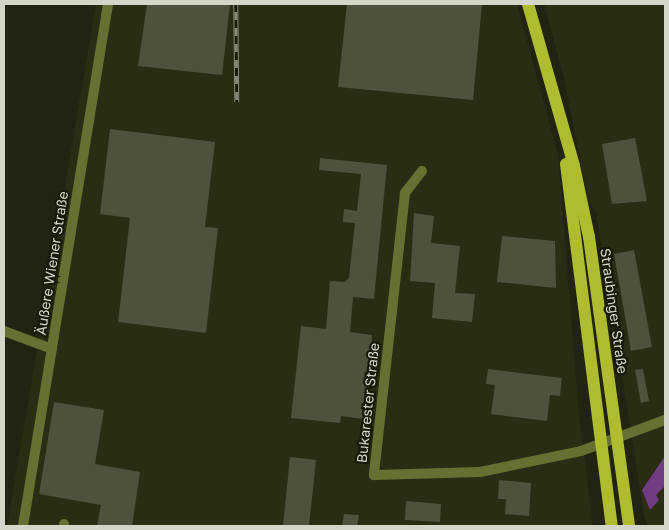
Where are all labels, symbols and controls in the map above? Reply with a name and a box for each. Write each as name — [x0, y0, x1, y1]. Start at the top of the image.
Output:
street label: Äußere Wiener Straße — [32, 190, 72, 336]
street label: Straubinger Straße — [597, 247, 631, 375]
street label: Bukarester Straße — [353, 342, 383, 464]

